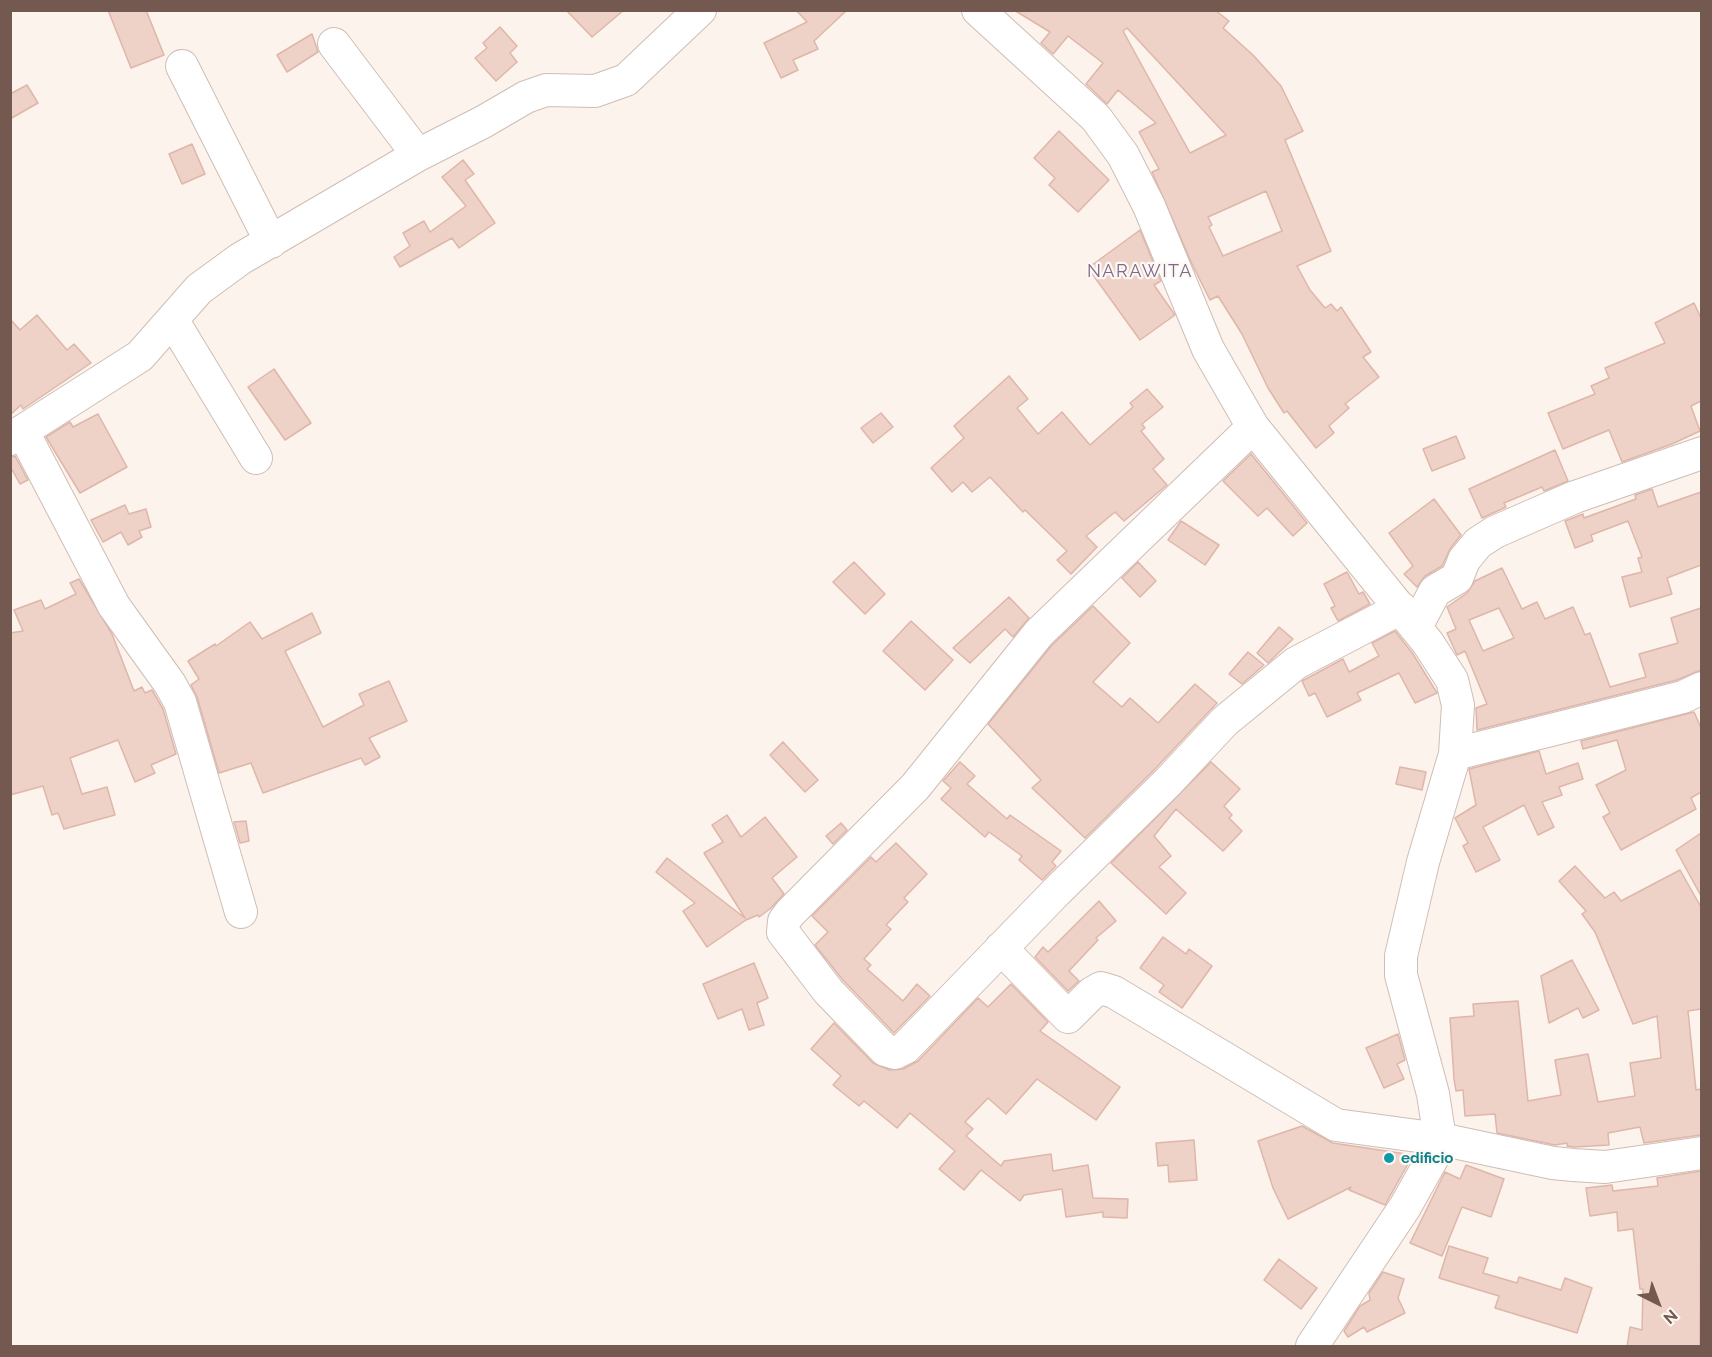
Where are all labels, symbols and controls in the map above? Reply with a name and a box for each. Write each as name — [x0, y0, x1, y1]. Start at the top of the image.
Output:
district label: NARAWITA — [1087, 261, 1193, 283]
place label: edificio — [1401, 1149, 1453, 1167]
marker: edificio — [1382, 1151, 1396, 1165]
north arrow — [1628, 1273, 1688, 1333]
text: N — [1659, 1306, 1681, 1328]

